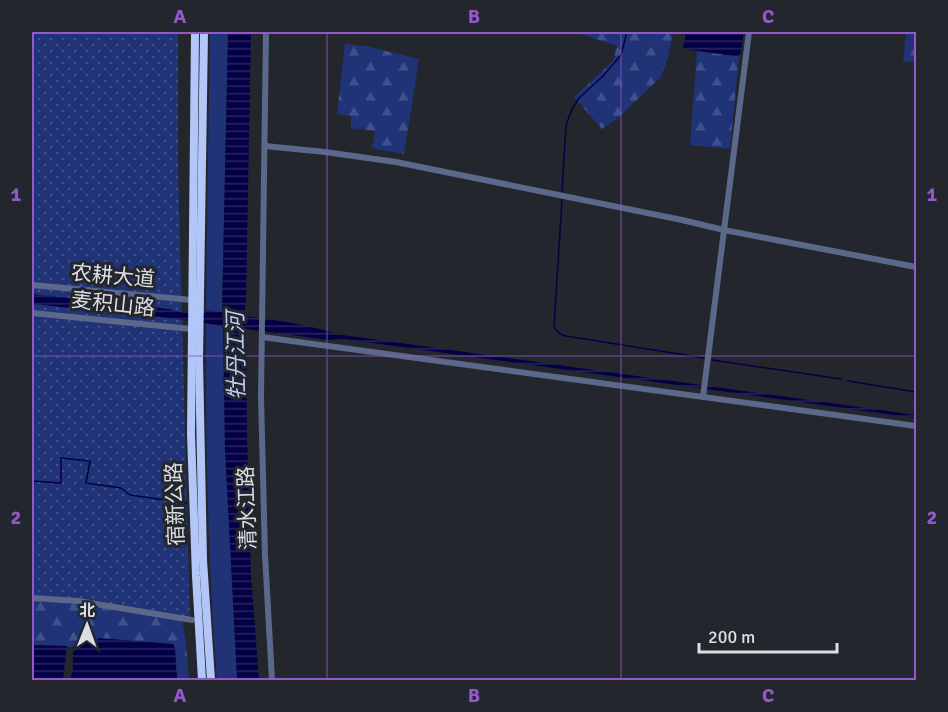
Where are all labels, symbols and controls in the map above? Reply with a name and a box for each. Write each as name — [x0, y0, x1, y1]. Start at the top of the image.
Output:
text: A — [174, 4, 187, 29]
text: B — [468, 4, 480, 29]
text: C — [762, 4, 774, 29]
text: 1 — [11, 182, 22, 207]
text: 1 — [927, 182, 938, 207]
street label: 农耕大道 — [70, 259, 156, 293]
street label: 麦积山路 — [70, 287, 156, 321]
water label: 牡丹江河 — [222, 308, 250, 400]
street label: 宿新公路 — [161, 462, 189, 546]
street label: 清水江路 — [233, 466, 261, 550]
text: 2 — [11, 505, 21, 530]
text: 2 — [927, 505, 937, 530]
north arrow — [57, 595, 117, 655]
text: 北 — [79, 601, 95, 621]
scale bar — [699, 616, 837, 654]
text: 200 m — [708, 626, 755, 648]
text: A — [174, 683, 187, 708]
text: B — [468, 683, 480, 708]
text: C — [762, 683, 774, 708]

